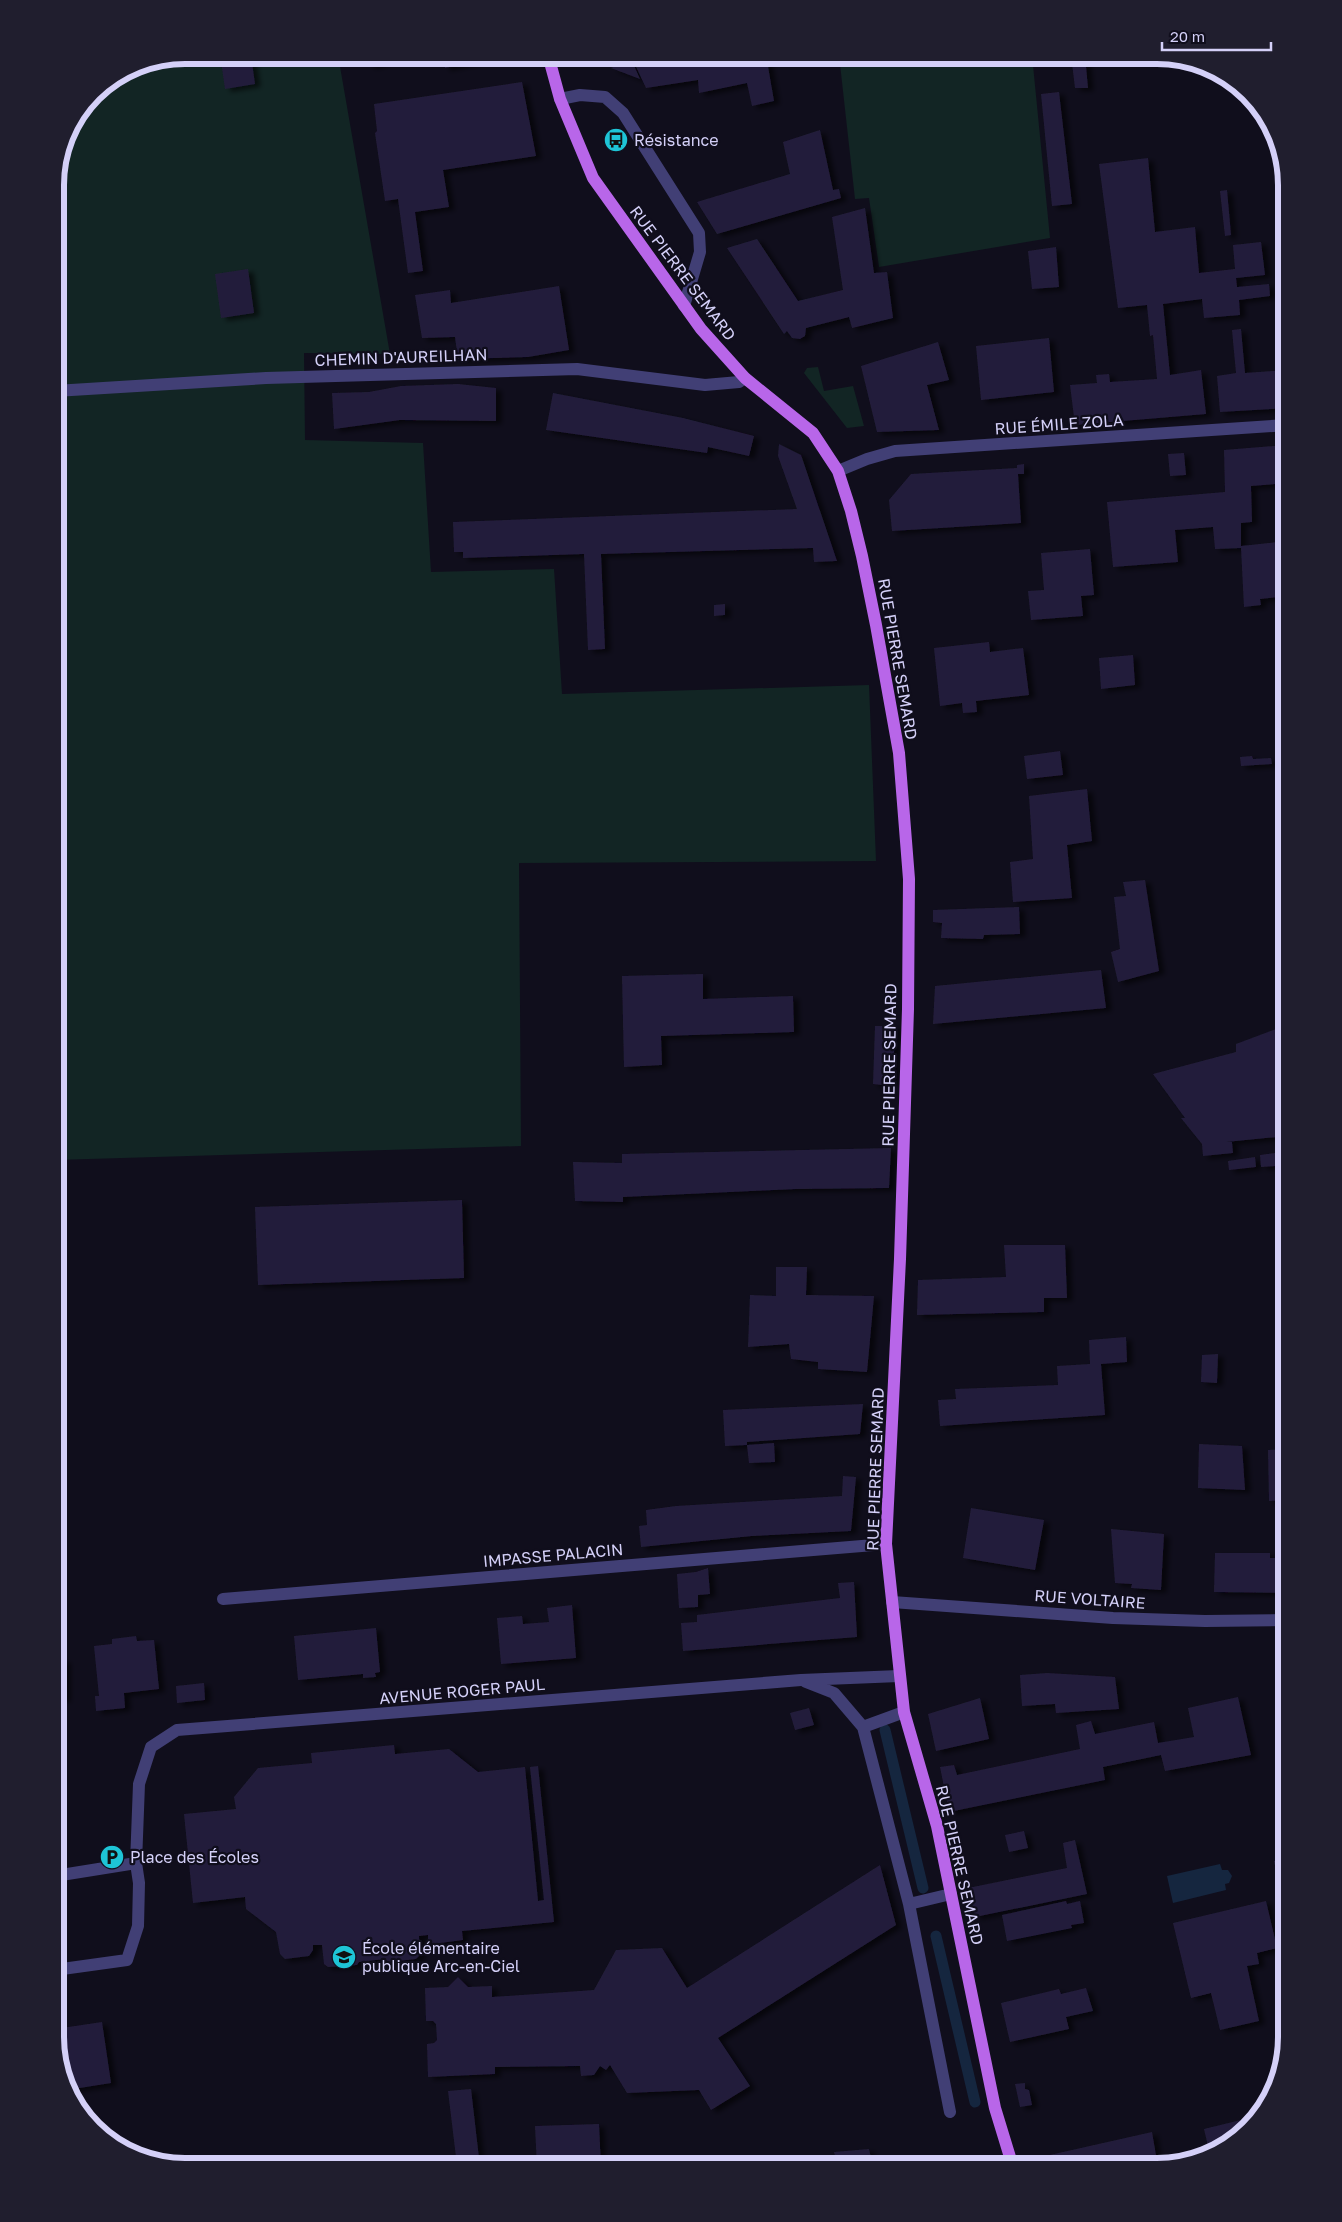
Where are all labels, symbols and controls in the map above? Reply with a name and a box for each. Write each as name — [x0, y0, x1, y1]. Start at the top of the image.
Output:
scale bar — [1162, 20, 1271, 52]
text: 20 m — [1170, 27, 1205, 45]
bus stop icon: Résistance — [603, 127, 629, 153]
place label: Résistance — [634, 130, 719, 150]
street label: RUE PIERRE SEMARD — [626, 202, 740, 344]
street label: CHEMIN D'AUREILHAN — [314, 344, 488, 370]
street label: RUE ÉMILE ZOLA — [994, 409, 1124, 438]
street label: RUE PIERRE SEMARD — [874, 577, 922, 741]
street label: RUE PIERRE SEMARD — [878, 983, 900, 1147]
street label: RUE PIERRE SEMARD — [862, 1387, 888, 1551]
street label: IMPASSE PALACIN — [482, 1539, 624, 1571]
street label: RUE VOLTAIRE — [1034, 1585, 1146, 1613]
street label: AVENUE ROGER PAUL — [378, 1674, 546, 1708]
street label: RUE PIERRE SEMARD — [932, 1783, 988, 1947]
parking icon: Place des Écoles — [99, 1844, 125, 1870]
place label: Place des Écoles — [130, 1847, 259, 1867]
place label: École élémentaire publique Arc-en-Ciel — [362, 1938, 520, 1976]
school or university icon: École élémentaire publique Arc-en-Ciel — [331, 1944, 357, 1970]

